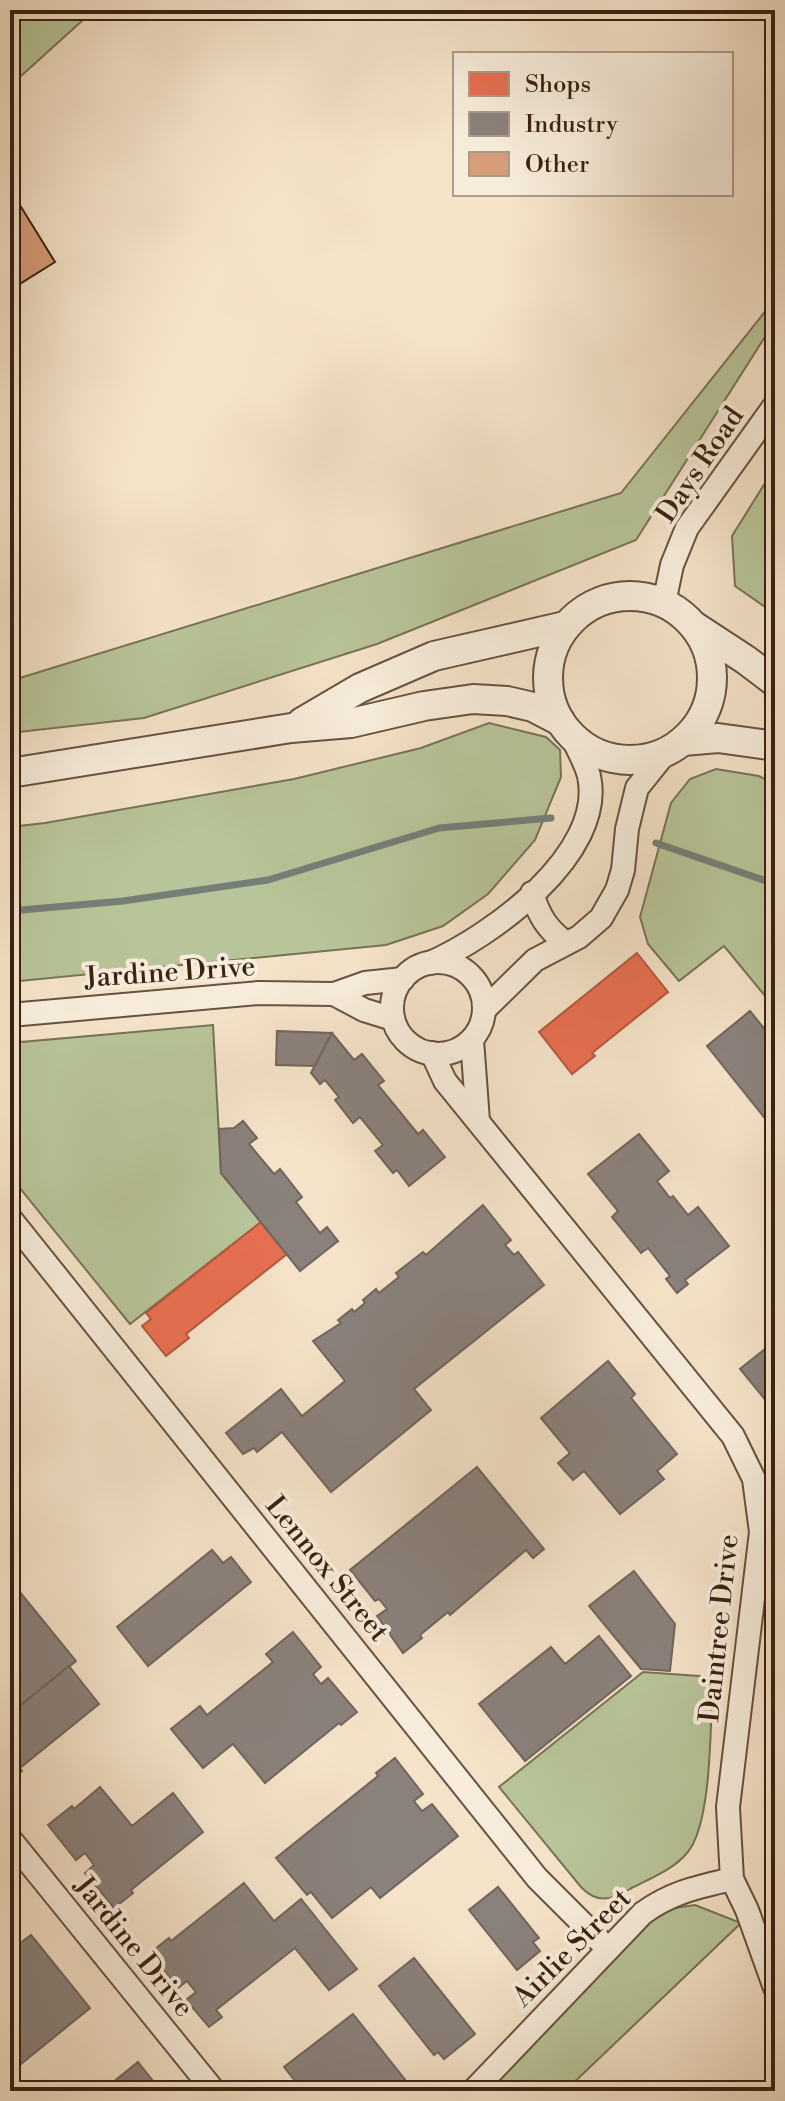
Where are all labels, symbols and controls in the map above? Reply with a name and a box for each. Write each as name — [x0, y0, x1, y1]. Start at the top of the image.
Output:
legend — [453, 52, 733, 196]
text: Shops — [525, 70, 591, 100]
text: Industry — [525, 110, 618, 140]
text: Other — [525, 150, 589, 180]
street label: Days Road — [649, 400, 752, 529]
street label: Jardine Drive — [83, 949, 257, 996]
street label: Lennox Street — [257, 1489, 396, 1649]
street label: Daintree Drive — [692, 1532, 747, 1724]
street label: Jardine Drive — [66, 1869, 201, 2024]
street label: Airlie Street — [505, 1881, 639, 2015]

